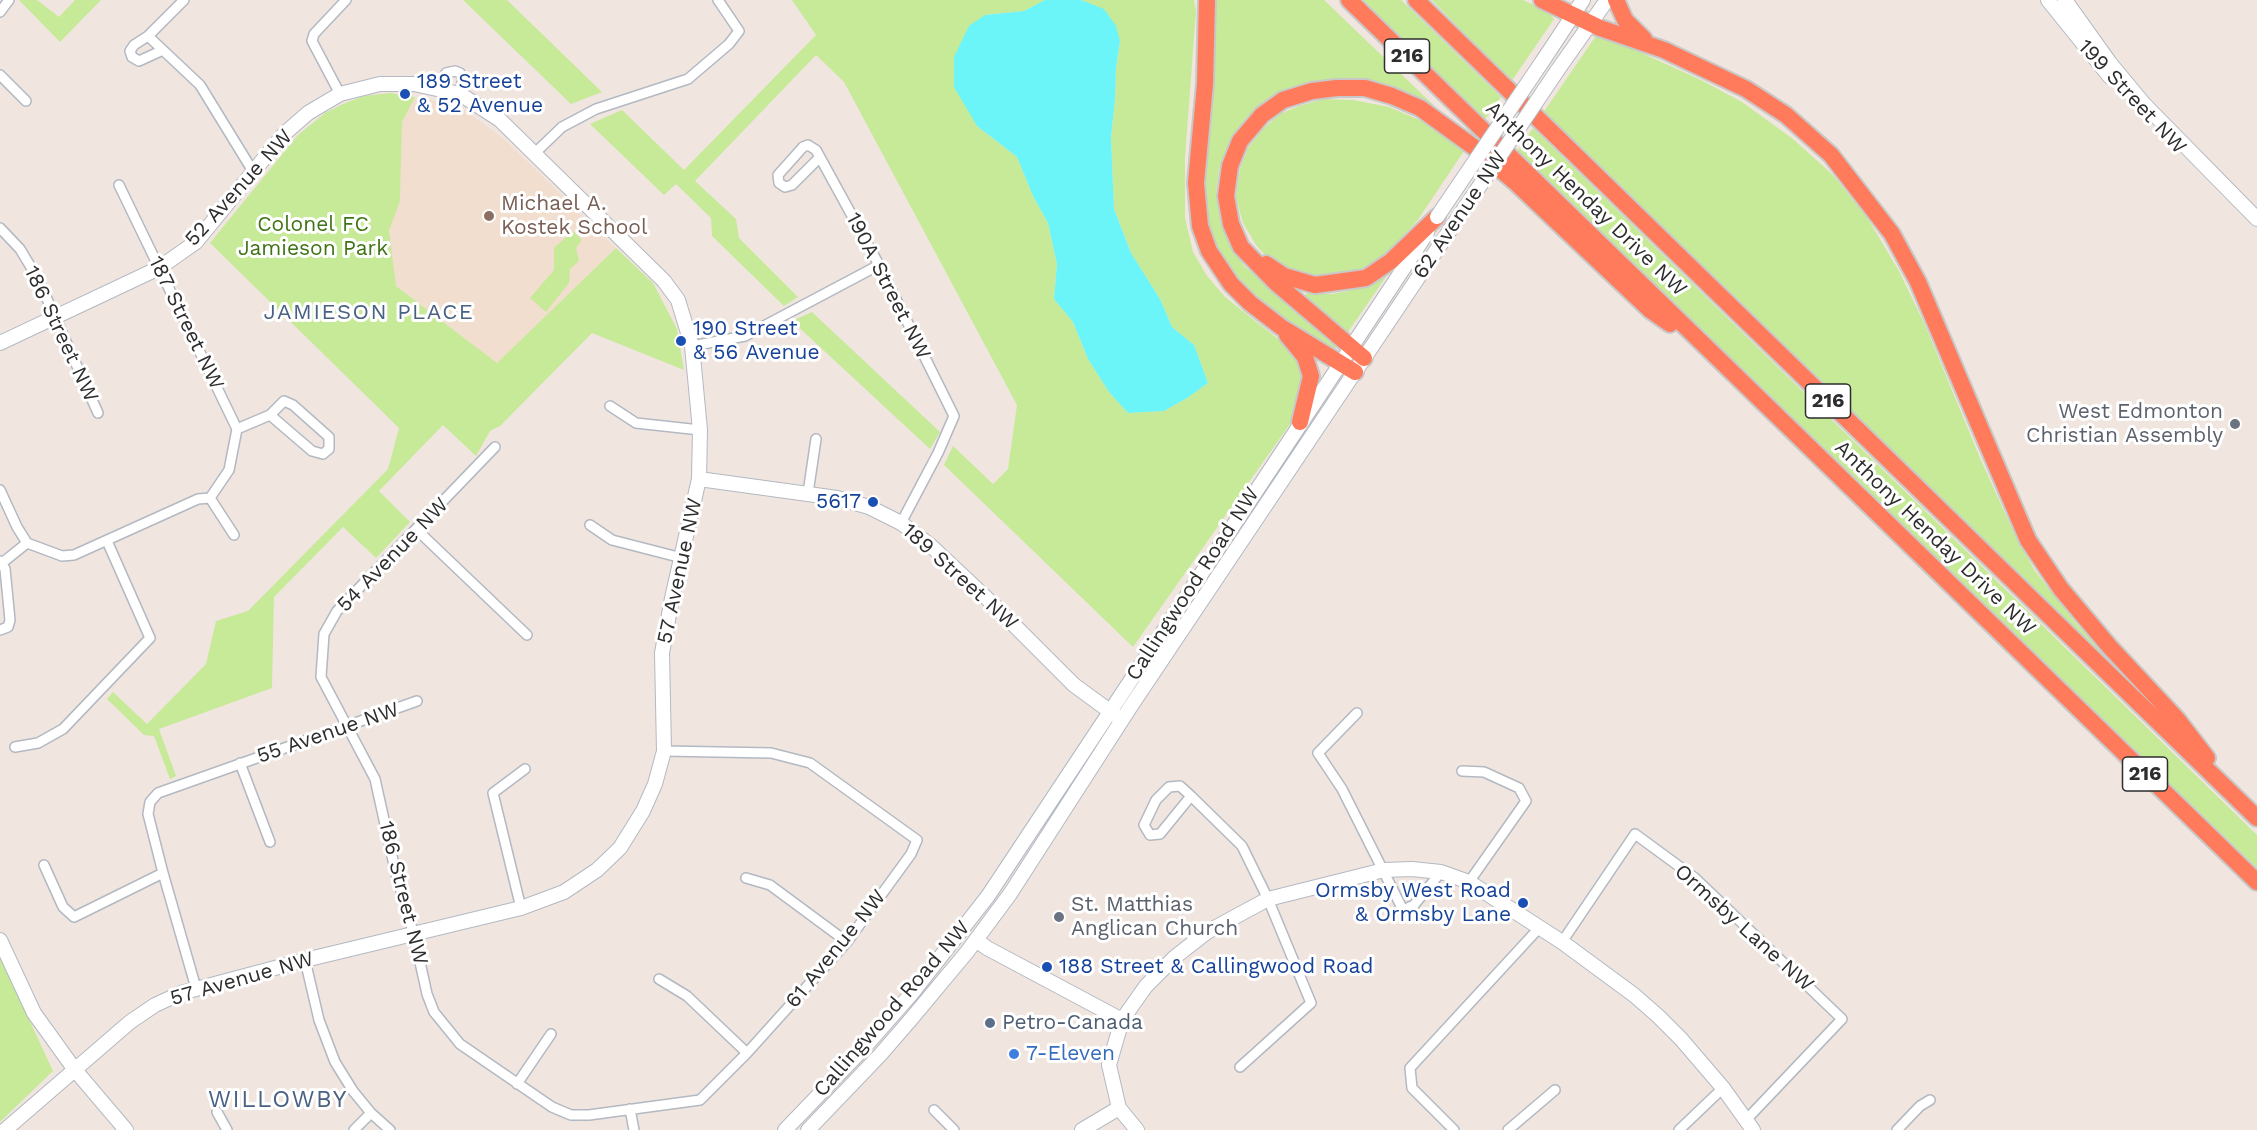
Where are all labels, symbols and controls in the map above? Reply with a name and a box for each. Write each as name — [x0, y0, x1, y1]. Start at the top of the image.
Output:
street label: 199 Street NW — [2073, 35, 2191, 159]
road number: 216 — [1384, 39, 1430, 73]
place label: 189 Street & 52 Avenue — [417, 69, 543, 119]
marker: 189 Street & 52 Avenue — [398, 87, 412, 101]
street label: Anthony Henday Drive NW — [1480, 96, 1692, 302]
street label: 52 Avenue NW — [180, 124, 298, 252]
street label: 62 Avenue NW — [1408, 146, 1512, 284]
place label: Michael A. Kostek School — [501, 191, 647, 241]
street label: 190A Street NW — [840, 208, 936, 364]
marker: Michael A. Kostek School — [482, 209, 496, 223]
park label: Colonel FC Jamieson Park — [238, 212, 388, 262]
street label: 187 Street NW — [143, 252, 229, 394]
street label: 186 Street NW — [19, 262, 103, 406]
district label: JAMIESON PLACE — [264, 300, 474, 326]
place label: 190 Street & 56 Avenue — [693, 316, 820, 366]
marker: 190 Street & 56 Avenue — [674, 334, 688, 348]
road number: 216 — [1806, 384, 1850, 418]
place label: West Edmonton Christian Assembly — [2026, 399, 2223, 449]
marker: West Edmonton Christian Assembly — [2228, 417, 2242, 431]
street label: Anthony Henday Drive NW — [1829, 435, 2041, 641]
street label: Callingwood Road NW — [1121, 483, 1265, 685]
place label: 5617 — [816, 489, 861, 515]
street label: 54 Avenue NW — [332, 493, 454, 617]
marker: 5617 — [866, 495, 880, 509]
street label: 57 Avenue NW — [652, 496, 708, 646]
street label: 189 Street NW — [897, 518, 1023, 636]
street label: 55 Avenue NW — [254, 697, 402, 769]
road number: 216 — [2122, 757, 2168, 791]
street label: 186 Street NW — [373, 819, 433, 967]
street label: Ormsby Lane NW — [1669, 859, 1819, 997]
place label: Ormsby West Road & Ormsby Lane — [1315, 878, 1511, 928]
street label: 61 Avenue NW — [781, 885, 891, 1013]
place label: St. Matthias Anglican Church — [1071, 892, 1238, 942]
marker: Ormsby West Road & Ormsby Lane — [1516, 896, 1530, 910]
marker: St. Matthias Anglican Church — [1052, 910, 1066, 924]
street label: Callingwood Road NW — [809, 916, 975, 1102]
street label: 57 Avenue NW — [167, 946, 317, 1012]
place label: 188 Street & Callingwood Road — [1059, 954, 1374, 980]
marker: 188 Street & Callingwood Road — [1040, 960, 1054, 974]
place label: Petro-Canada — [1002, 1010, 1143, 1036]
marker: Petro-Canada — [983, 1016, 997, 1030]
place label: 7-Eleven — [1026, 1041, 1115, 1067]
marker: 7-Eleven — [1007, 1047, 1021, 1061]
district label: WILLOWBY — [208, 1086, 348, 1114]

